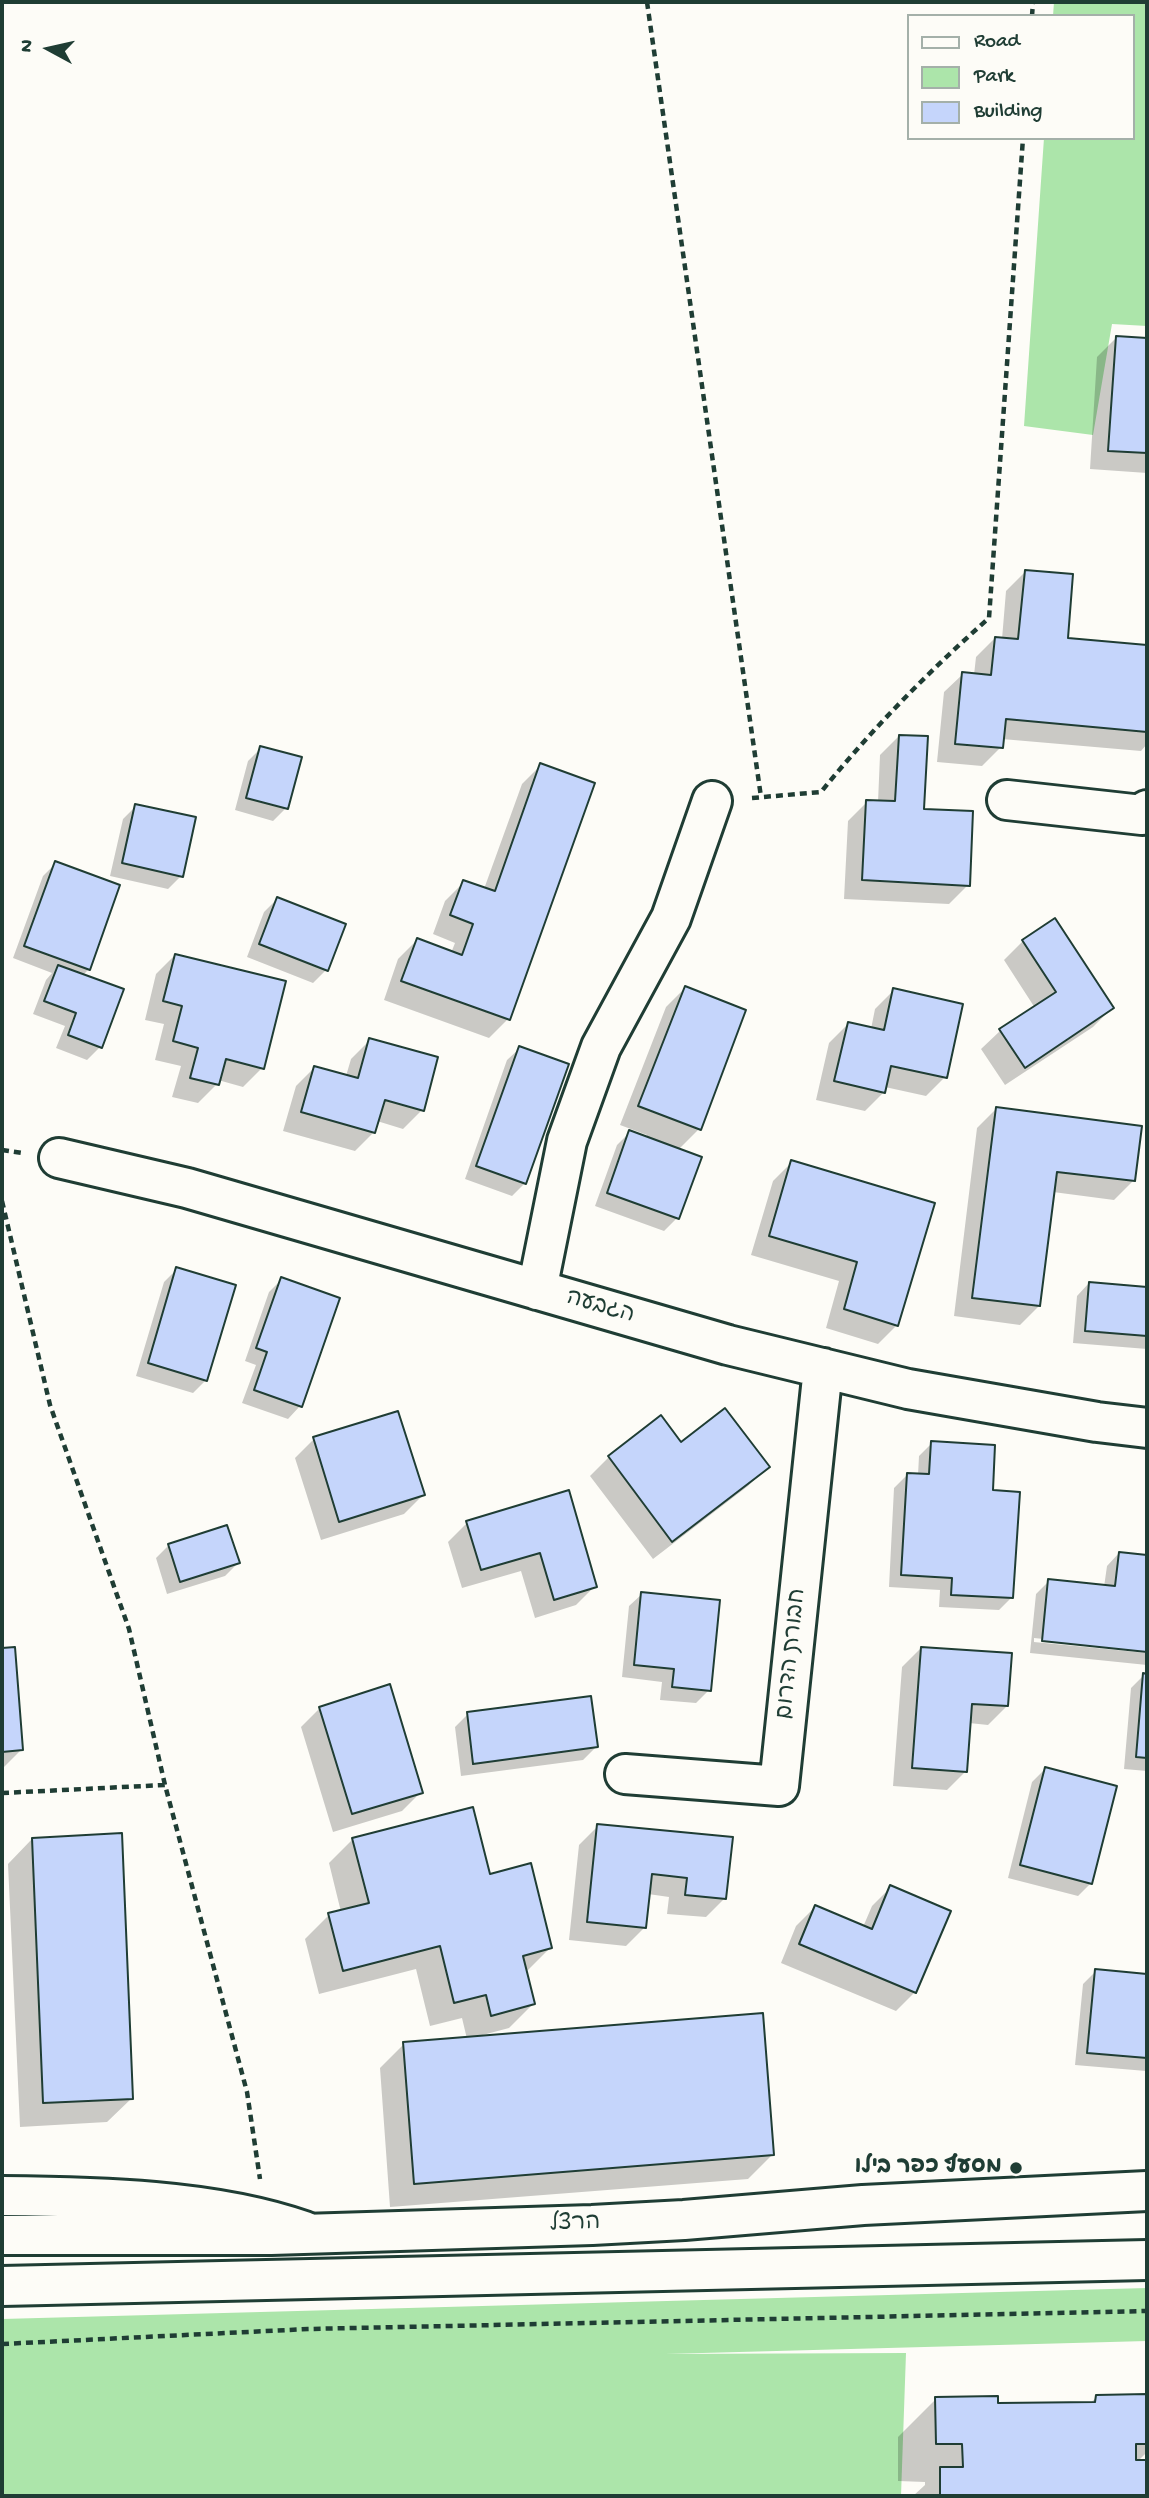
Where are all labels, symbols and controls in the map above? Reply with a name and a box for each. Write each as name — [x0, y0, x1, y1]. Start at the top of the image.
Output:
north arrow — [14, 14, 84, 84]
legend — [908, 14, 1135, 140]
text: Road — [974, 30, 1020, 55]
text: N — [15, 38, 40, 54]
text: Park — [974, 65, 1014, 90]
text: Building — [974, 100, 1043, 125]
street label: הגבעה — [563, 1285, 637, 1331]
street label: חבורת הדרום — [772, 1587, 814, 1721]
place label: מסעף כפר בילו — [855, 2154, 1002, 2182]
marker: מסעף כפר בילו — [1008, 2160, 1024, 2176]
street label: הרצל — [549, 2210, 601, 2240]

